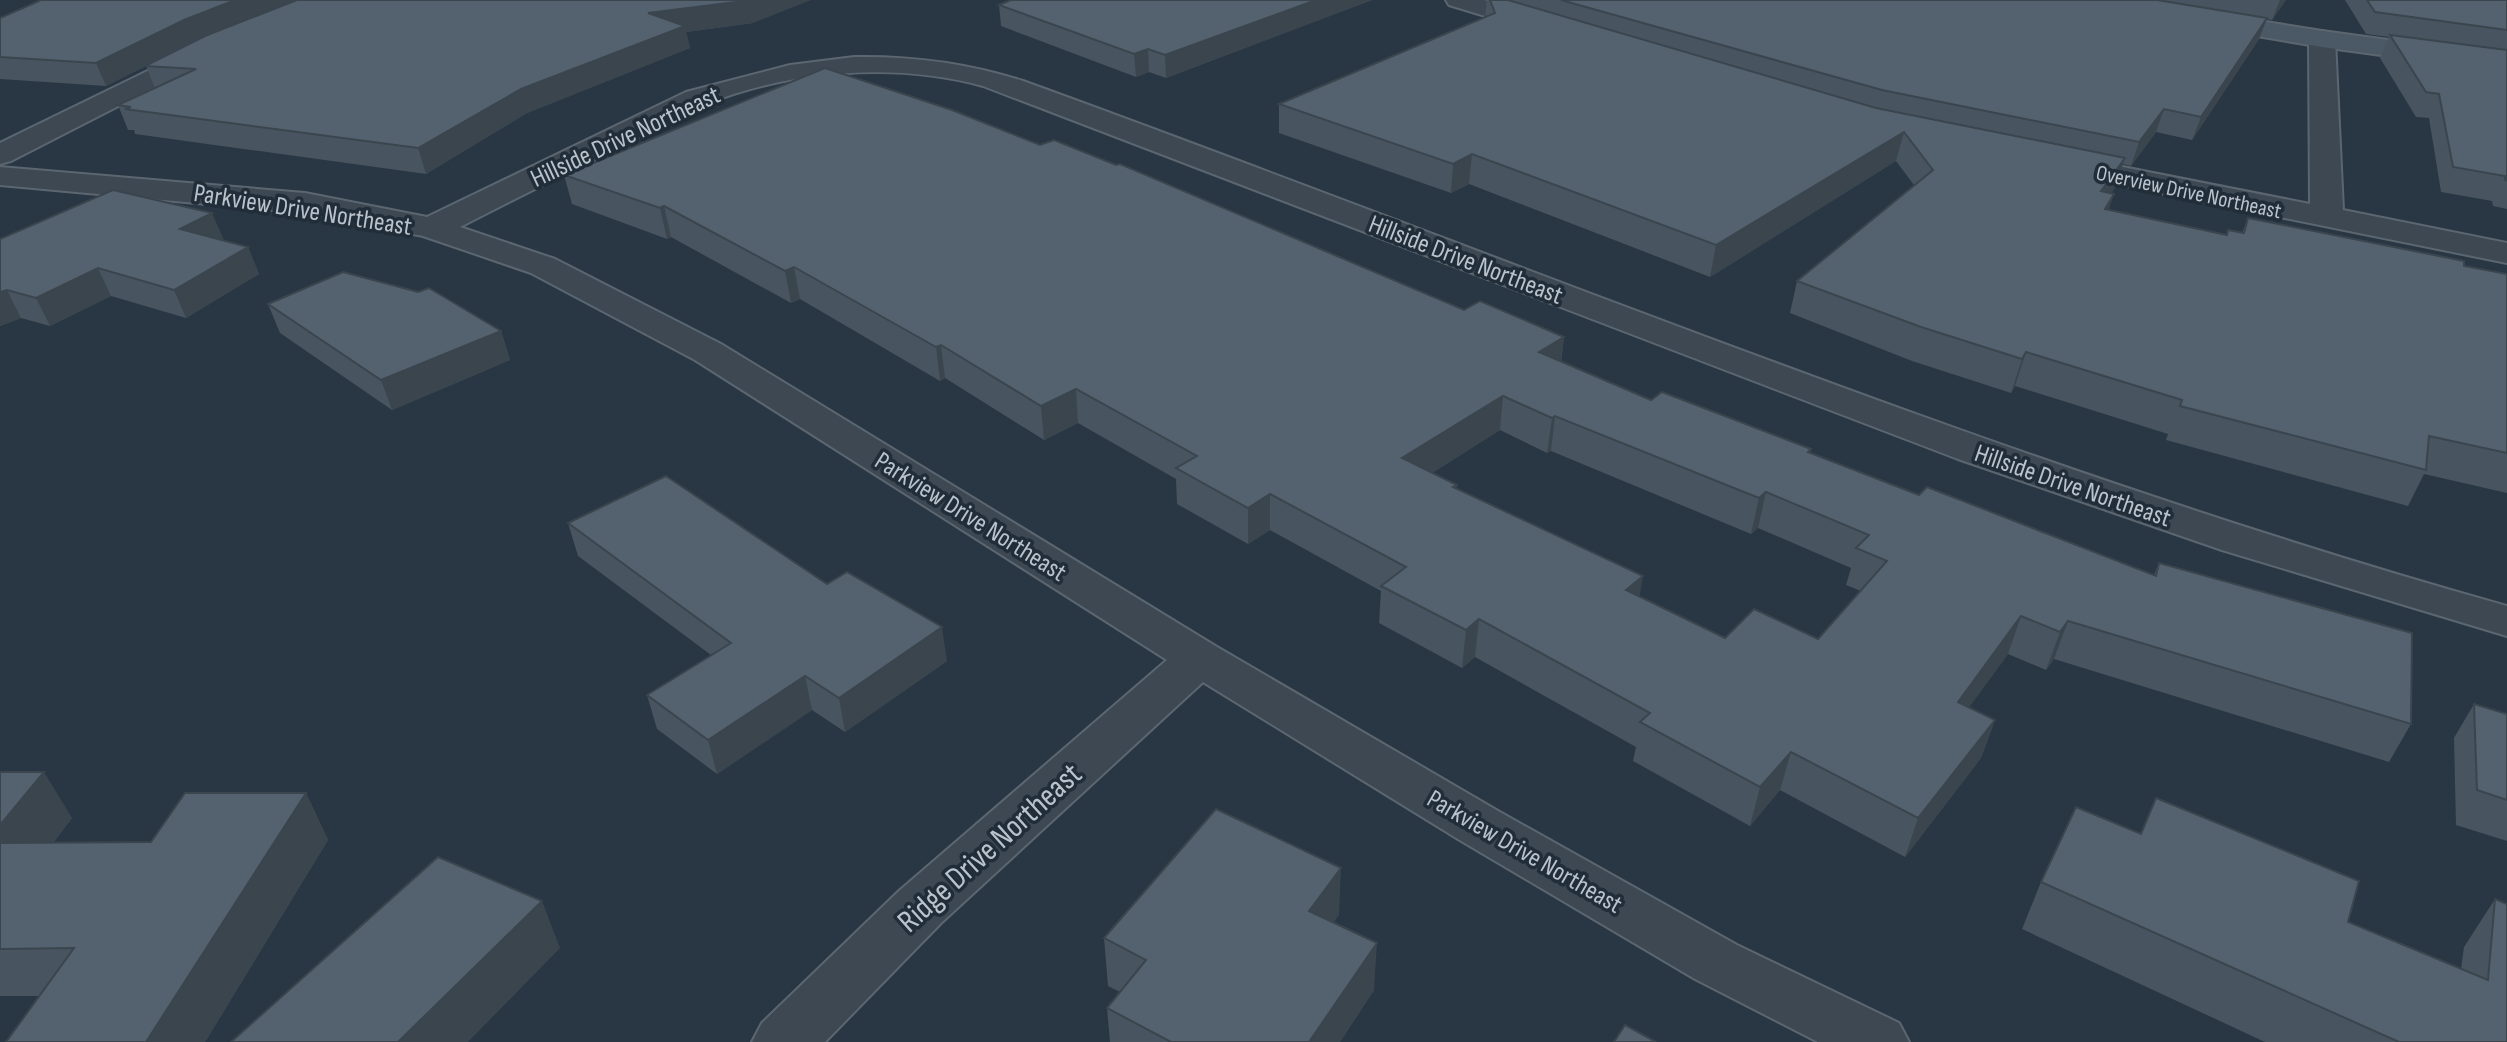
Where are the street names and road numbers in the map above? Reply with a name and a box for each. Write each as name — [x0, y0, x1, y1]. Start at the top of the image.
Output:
street label: Hillside Drive Northeast — [526, 80, 725, 195]
street label: Overview Drive Northeast — [2094, 160, 2284, 225]
street label: Parkview Drive Northeast — [192, 178, 414, 243]
street label: Hillside Drive Northeast — [1364, 209, 1567, 312]
street label: Hillside Drive Northeast — [1970, 438, 2175, 535]
street label: Parkview Drive Northeast — [869, 446, 1072, 589]
street label: Ridge Drive Northeast — [890, 755, 1090, 941]
street label: Parkview Drive Northeast — [1421, 784, 1627, 921]

